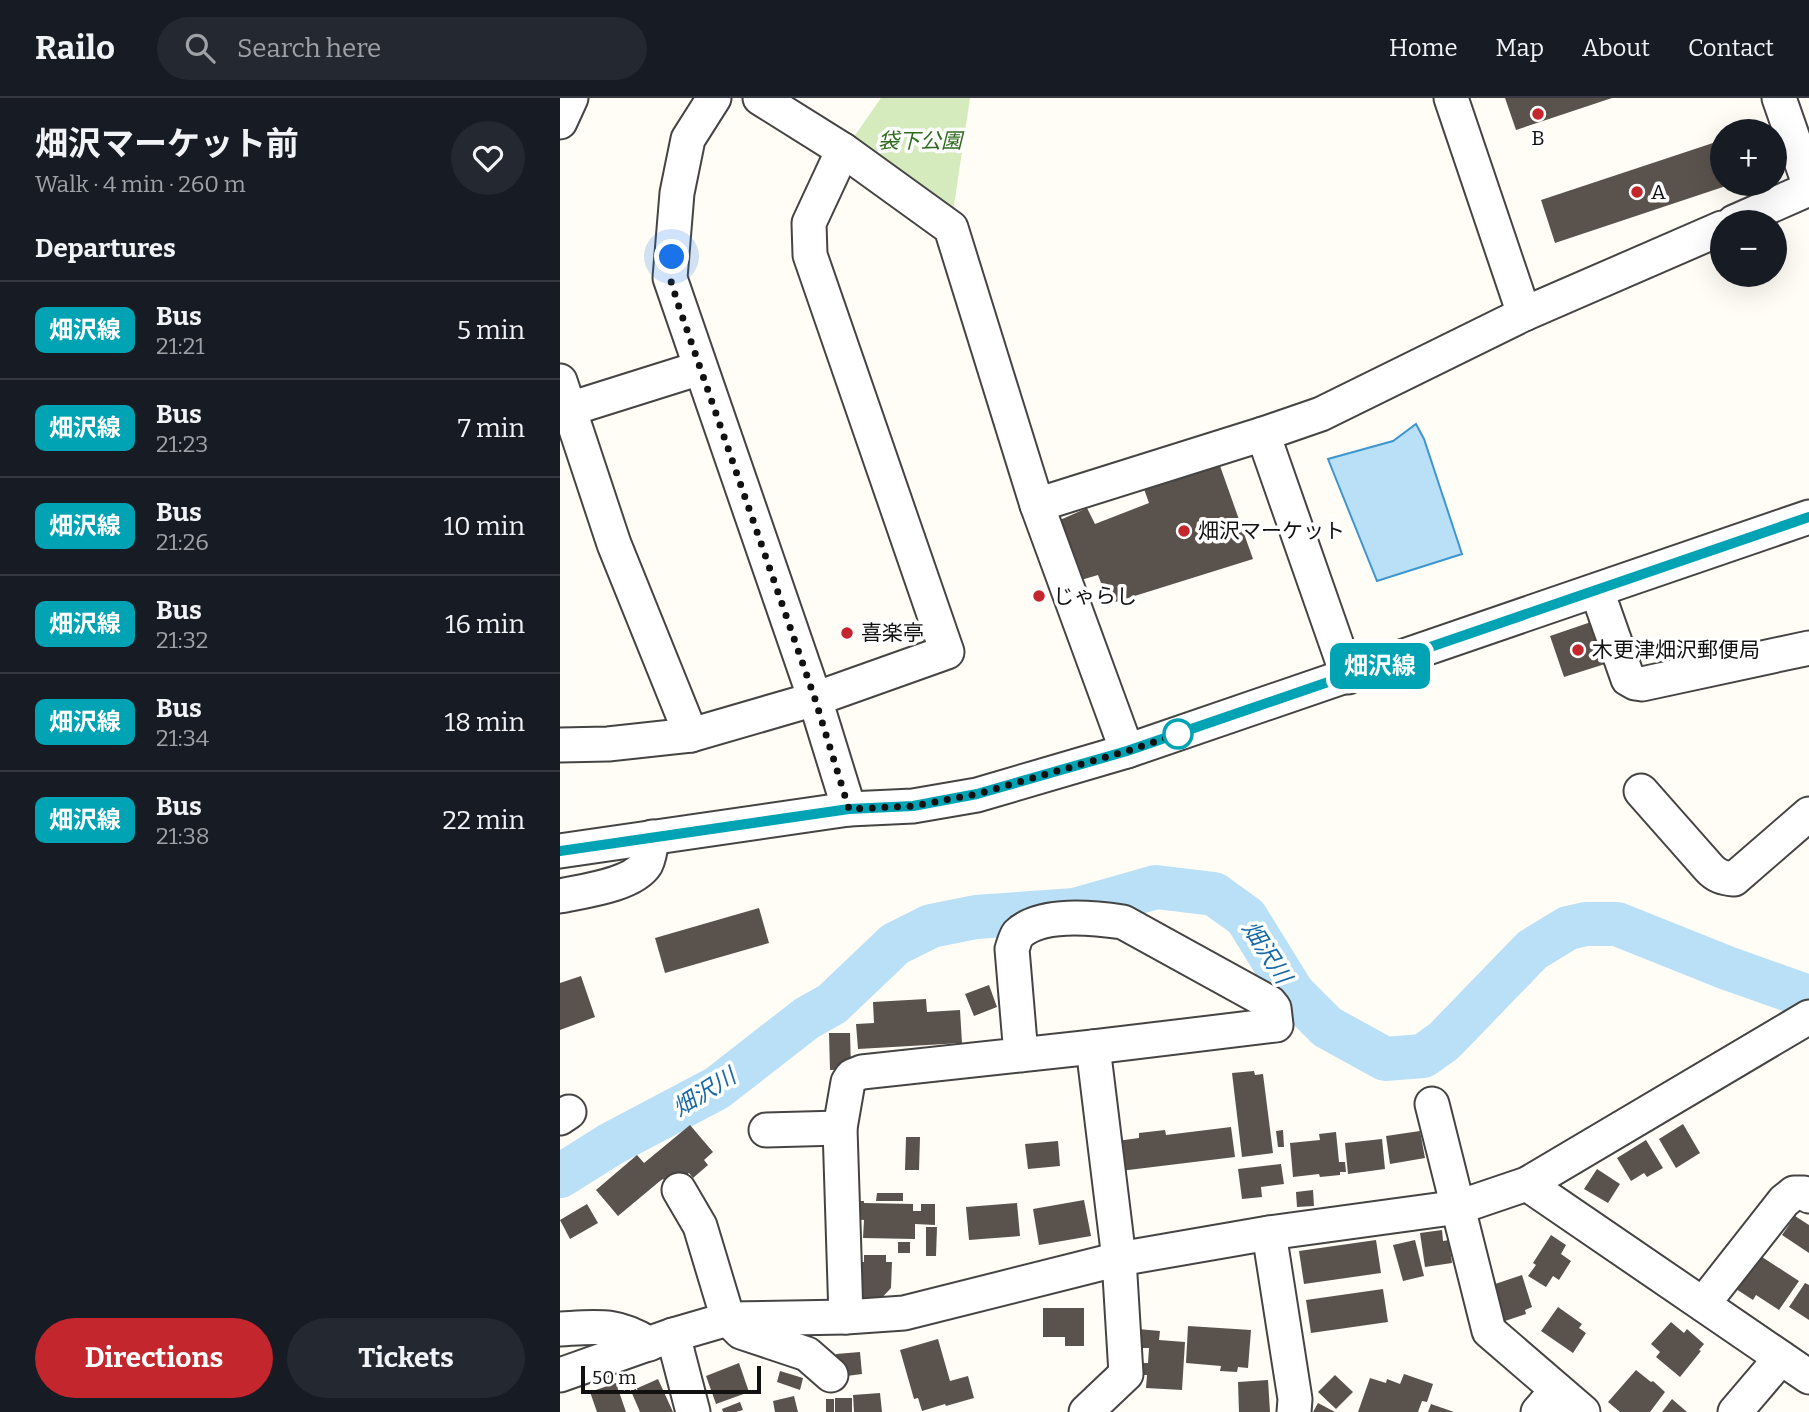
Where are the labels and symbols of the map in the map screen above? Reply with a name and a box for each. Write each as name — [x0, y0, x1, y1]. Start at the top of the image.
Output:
marker: B — [1530, 106, 1546, 122]
place label: B — [1531, 125, 1545, 151]
park label: 袋下公園 — [878, 128, 965, 154]
place label: A — [1651, 179, 1666, 205]
marker: A — [1629, 184, 1645, 200]
your location — [654, 239, 689, 274]
place label: 畑沢マーケット — [1198, 518, 1345, 544]
marker: 畑沢マーケット — [1176, 523, 1192, 539]
place label: じゃらし — [1053, 583, 1137, 609]
marker: じゃらし — [1031, 588, 1047, 604]
place label: 喜楽亭 — [861, 620, 924, 646]
marker: 喜楽亭 — [839, 625, 855, 641]
place label: 木更津畑沢郵便局 — [1592, 637, 1760, 663]
marker: 木更津畑沢郵便局 — [1570, 642, 1586, 658]
line badge: 畑沢線 — [1340, 643, 1420, 689]
unlabelled marker — [1163, 719, 1193, 749]
water label: 畑沢川 — [1236, 915, 1299, 991]
water label: 畑沢川 — [667, 1060, 743, 1122]
scale bar — [581, 1363, 761, 1395]

